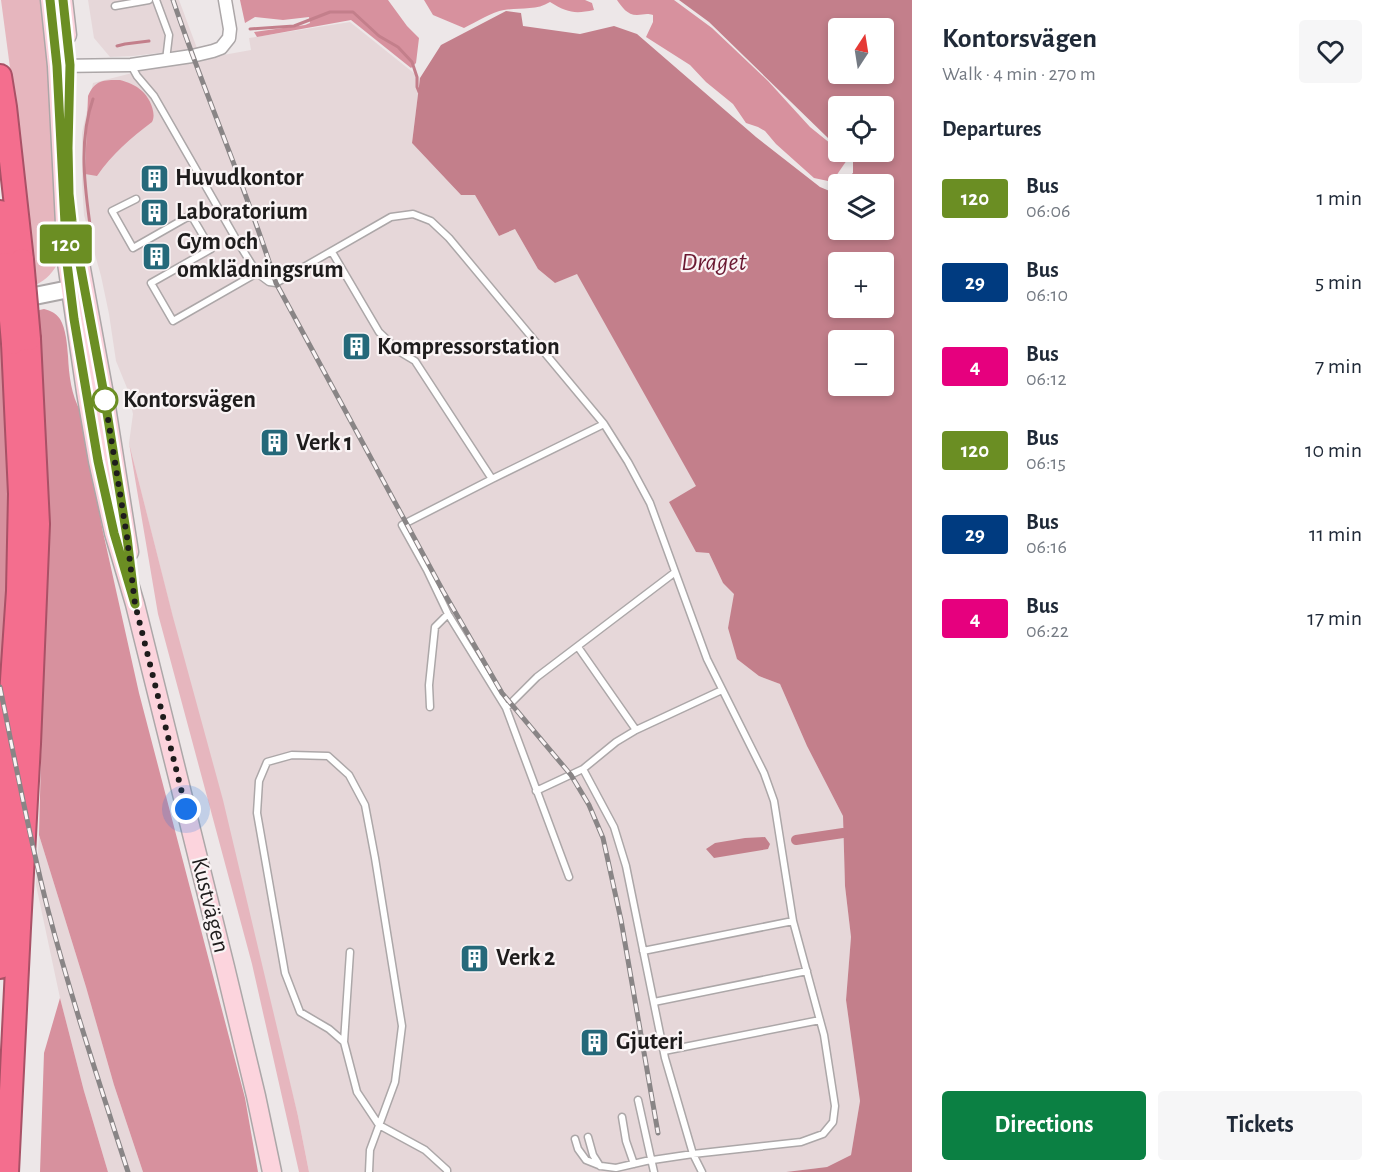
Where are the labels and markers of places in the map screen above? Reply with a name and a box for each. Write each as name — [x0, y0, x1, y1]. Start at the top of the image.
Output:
building icon: Huvudkontor — [138, 162, 170, 194]
place label: Huvudkontor — [175, 166, 304, 190]
building icon: Laboratorium — [139, 196, 171, 228]
place label: Laboratorium — [176, 200, 308, 224]
place label: Gym och omklädningsrum — [177, 230, 344, 282]
building icon: Gym och omklädningsrum — [140, 240, 172, 272]
building icon: Kompressorstation — [340, 331, 372, 363]
place label: Kompressorstation — [377, 335, 560, 359]
marker: Kontorsvägen — [92, 387, 118, 413]
place label: Kontorsvägen — [123, 388, 256, 412]
building icon: Verk 1 — [259, 427, 291, 459]
place label: Verk 1 — [296, 431, 353, 455]
building icon: Verk 2 — [459, 942, 491, 974]
place label: Verk 2 — [496, 946, 555, 970]
building icon: Gjuteri — [579, 1026, 611, 1058]
place label: Gjuteri — [616, 1030, 684, 1054]

